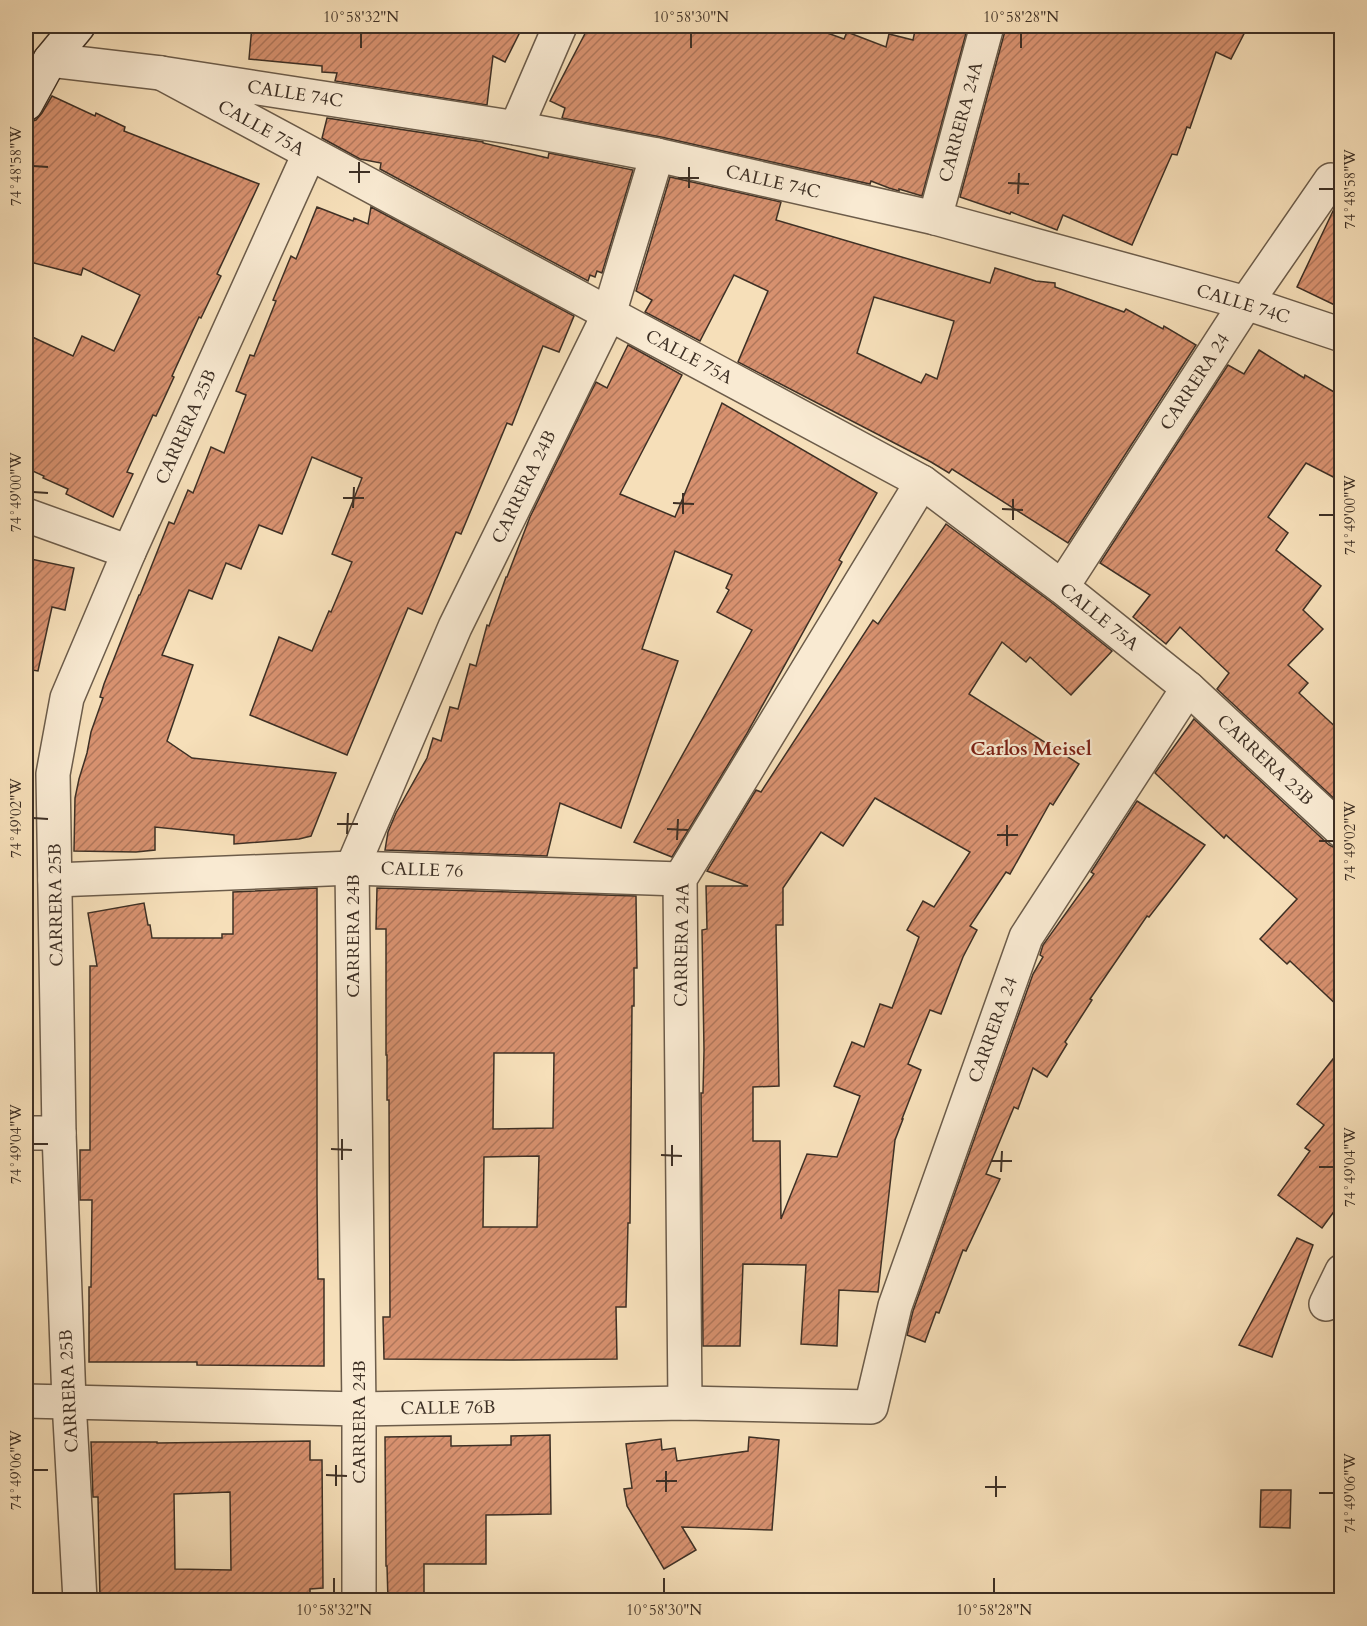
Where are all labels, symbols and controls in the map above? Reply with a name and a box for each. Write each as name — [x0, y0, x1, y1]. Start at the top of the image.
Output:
text: 10°58'32"N — [323, 7, 399, 27]
text: 10°58'30"N — [653, 7, 729, 27]
text: 10°58'28"N — [983, 7, 1059, 27]
street label: CARRERA 24A — [933, 59, 989, 185]
street label: CALLE 74C — [245, 74, 345, 114]
street label: CALLE 75A — [213, 94, 309, 162]
text: 74°48'58"W — [6, 126, 26, 206]
text: 74°48'58"W — [1340, 149, 1360, 229]
street label: CALLE 74C — [723, 159, 823, 205]
street label: CALLE 74C — [1193, 278, 1293, 330]
street label: CALLE 75A — [641, 324, 737, 391]
street label: CARRERA 24 — [1154, 329, 1236, 435]
street label: CARRERA 25B — [149, 366, 223, 488]
street label: CARRERA 24B — [486, 426, 562, 548]
text: 74°49'00"W — [6, 452, 26, 532]
text: 74°49'00"W — [1340, 475, 1360, 555]
street label: CALLE 75A — [1054, 577, 1144, 657]
street label: CARRERA 23B — [1211, 709, 1319, 811]
district label: Carlos Meisel — [970, 735, 1092, 762]
text: 74°49'02"W — [6, 778, 26, 858]
text: 74°49'02"W — [1340, 801, 1360, 881]
street label: CARRERA 25B — [42, 843, 70, 967]
street label: CALLE 76 — [380, 856, 464, 884]
street label: CARRERA 24B — [341, 874, 366, 998]
street label: CARRERA 24A — [668, 883, 696, 1007]
street label: CARRERA 24 — [962, 973, 1024, 1087]
text: 74°49'04"W — [6, 1104, 26, 1184]
text: 74°49'04"W — [1340, 1127, 1360, 1207]
street label: CARRERA 25B — [53, 1329, 85, 1453]
street label: CARRERA 24B — [347, 1360, 372, 1484]
street label: CALLE 76B — [400, 1395, 496, 1421]
text: 74°49'06"W — [6, 1430, 26, 1510]
text: 74°49'06"W — [1340, 1453, 1360, 1533]
text: 10°58'32"N — [296, 1600, 372, 1620]
text: 10°58'30"N — [626, 1600, 702, 1620]
text: 10°58'28"N — [956, 1600, 1032, 1620]

